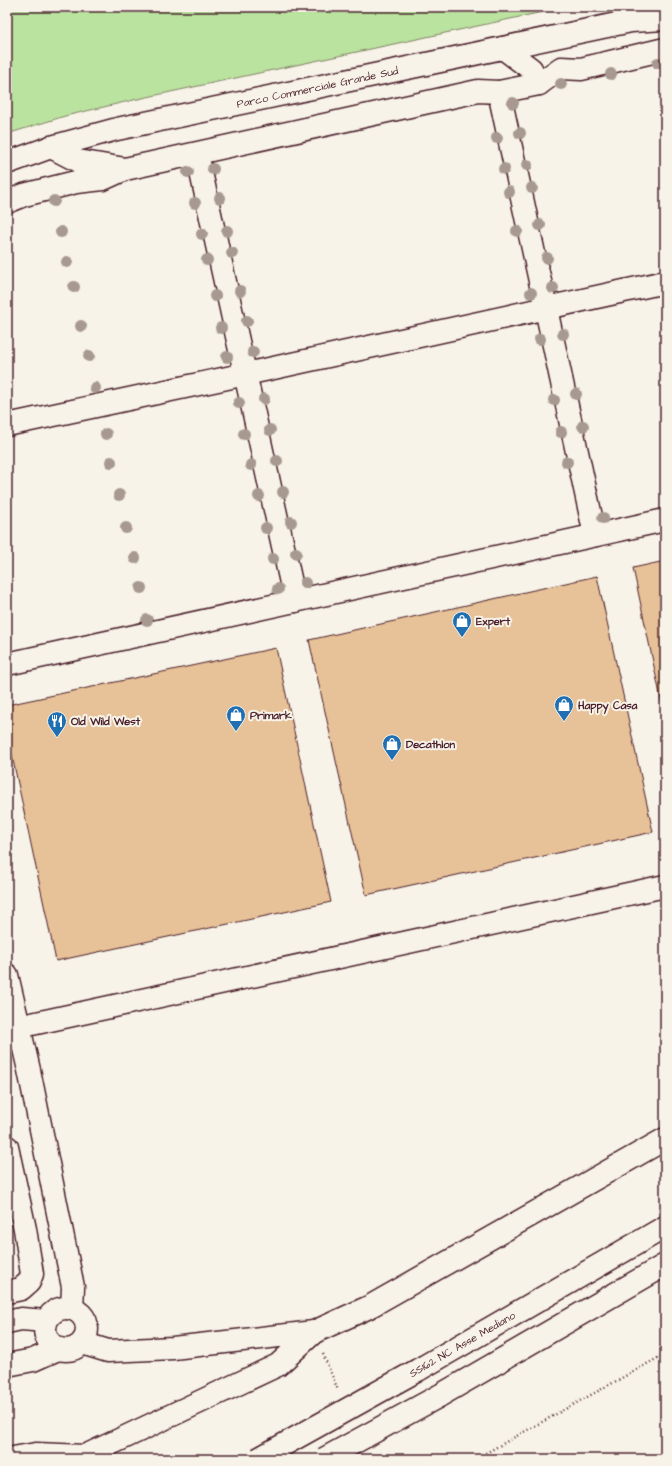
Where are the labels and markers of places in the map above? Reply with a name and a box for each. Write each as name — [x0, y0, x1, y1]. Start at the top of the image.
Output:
shop icon: Expert — [451, 610, 473, 638]
place label: Expert — [476, 614, 511, 630]
shop icon: Happy Casa — [553, 694, 575, 722]
place label: Happy Casa — [577, 698, 638, 715]
shop icon: Primark — [225, 704, 247, 732]
place label: Primark — [250, 708, 292, 723]
restaurant icon: Old Wild West — [46, 710, 68, 738]
place label: Old Wild West — [71, 714, 141, 729]
shop icon: Decathlon — [381, 733, 403, 761]
place label: Decathlon — [406, 737, 455, 752]

